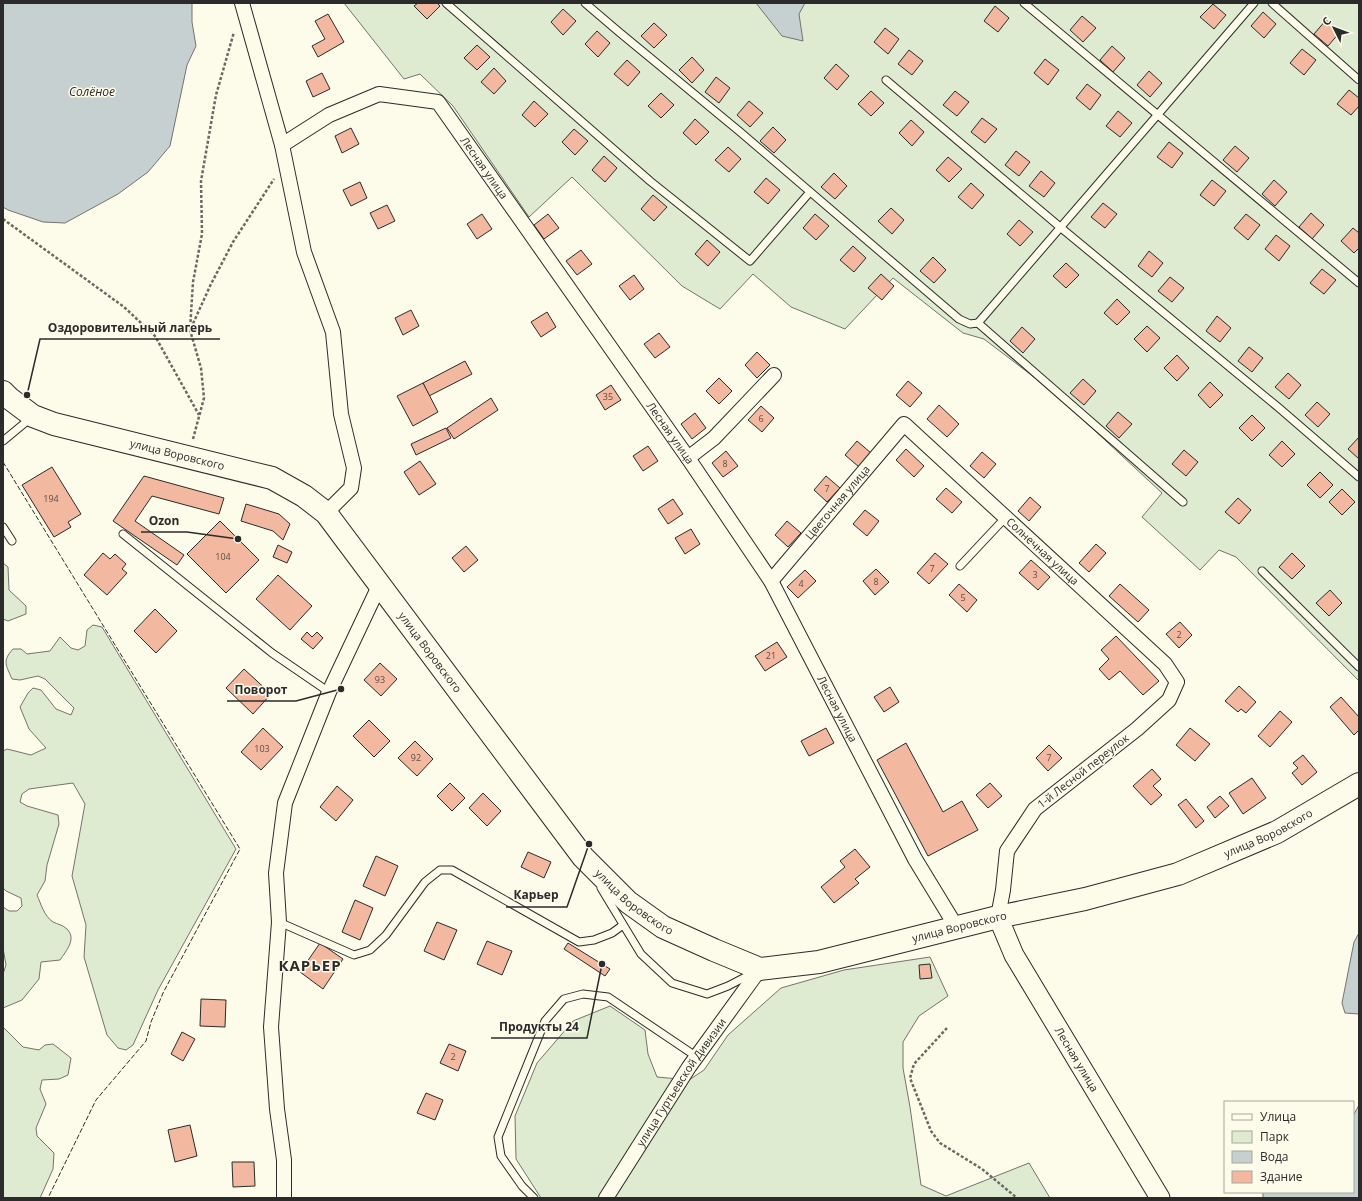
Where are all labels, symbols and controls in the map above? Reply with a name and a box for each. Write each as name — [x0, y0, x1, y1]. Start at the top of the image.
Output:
north arrow — [1314, 8, 1354, 48]
text: С — [1318, 13, 1334, 29]
water label: Солёное — [69, 83, 115, 100]
street label: Лесная улица — [458, 133, 512, 202]
callout: Оздоровительный лагерь — [40, 315, 220, 339]
text: Оздоровительный лагерь — [48, 319, 212, 336]
house number: 35 — [603, 390, 613, 403]
street label: Лесная улица — [644, 399, 698, 467]
house number: 6 — [758, 412, 764, 425]
street label: улица Воровского — [129, 435, 227, 473]
house number: 8 — [722, 457, 728, 470]
street label: Цветочная улица — [801, 462, 873, 542]
house number: 7 — [824, 482, 830, 495]
house number: 194 — [43, 492, 59, 505]
callout: Ozon — [141, 508, 187, 532]
text: Ozon — [149, 512, 179, 529]
street label: Солнечная улица — [1003, 514, 1082, 588]
house number: 104 — [215, 550, 231, 563]
house number: 7 — [929, 562, 935, 575]
house number: 3 — [1032, 568, 1038, 581]
house number: 8 — [873, 575, 879, 588]
house number: 4 — [798, 577, 804, 590]
house number: 5 — [960, 591, 966, 604]
street label: улица Воровского — [395, 609, 466, 696]
house number: 2 — [1176, 628, 1182, 641]
house number: 21 — [766, 649, 776, 662]
house number: 93 — [375, 673, 385, 686]
street label: Лесная улица — [814, 673, 861, 745]
callout: Поворот — [227, 677, 296, 701]
text: Поворот — [234, 681, 288, 698]
street label: 1-й Лесной переулок — [1034, 730, 1132, 811]
house number: 103 — [254, 742, 270, 755]
house number: 92 — [411, 751, 421, 764]
house number: 7 — [1046, 751, 1052, 764]
street label: улица Воровского — [1221, 805, 1315, 861]
street label: улица Воровского — [592, 865, 676, 938]
callout: Карьер — [506, 883, 567, 907]
text: Карьер — [514, 886, 559, 903]
street label: улица Воровского — [910, 907, 1008, 945]
district label: КАРЬЕР — [278, 955, 342, 975]
callout: Продукты 24 — [491, 1014, 587, 1038]
street label: улица Гуртьевской Дивизии — [633, 1015, 729, 1149]
text: Продукты 24 — [499, 1018, 579, 1035]
street label: Лесная улица — [1052, 1024, 1102, 1094]
house number: 2 — [450, 1050, 456, 1063]
legend — [1224, 1101, 1354, 1193]
text: Улица — [1260, 1108, 1296, 1125]
text: Парк — [1260, 1128, 1290, 1145]
text: Вода — [1260, 1148, 1289, 1165]
text: Здание — [1260, 1168, 1303, 1185]

